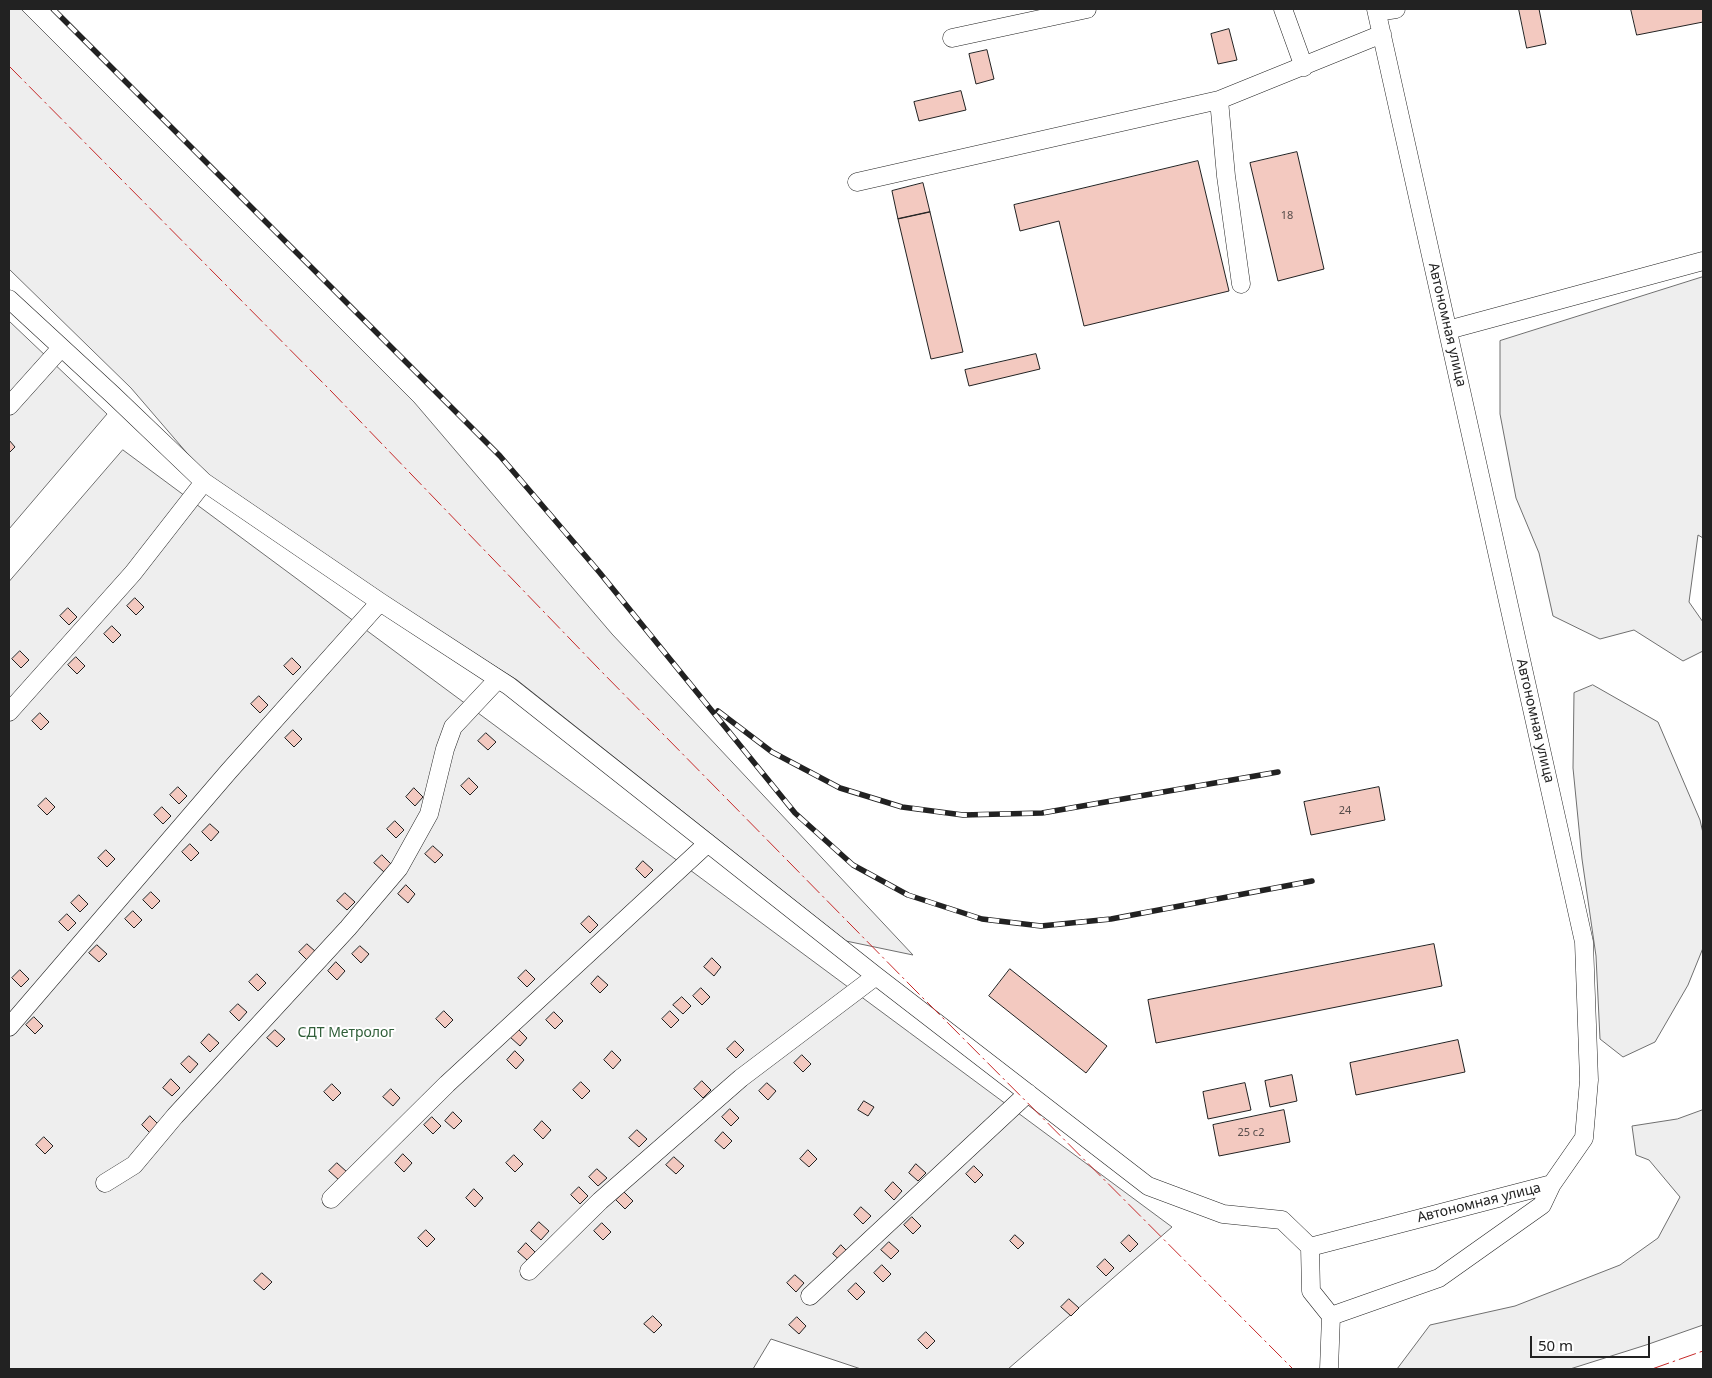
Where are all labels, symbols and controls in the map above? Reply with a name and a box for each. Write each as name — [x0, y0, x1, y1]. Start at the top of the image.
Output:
house number: 18 — [1281, 209, 1293, 223]
street label: Автономная улица — [1425, 261, 1469, 389]
street label: Автономная улица — [1513, 657, 1557, 785]
house number: 24 — [1339, 804, 1351, 818]
park label: СДТ Метролог — [298, 1025, 394, 1041]
house number: 25 с2 — [1237, 1126, 1265, 1140]
street label: Автономная улица — [1415, 1180, 1543, 1226]
scale bar — [1532, 1326, 1652, 1358]
text: 50 m — [1538, 1335, 1573, 1355]

